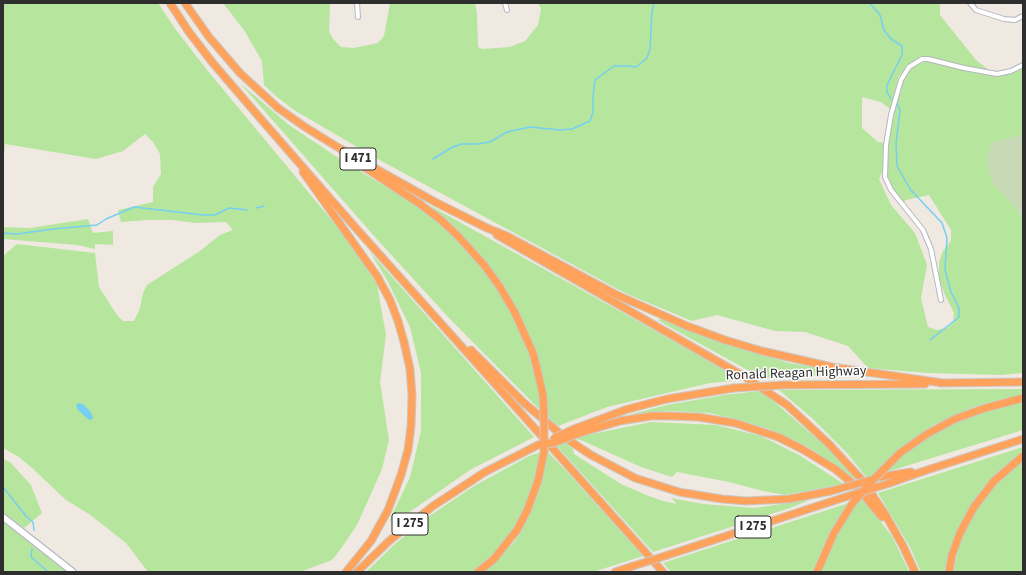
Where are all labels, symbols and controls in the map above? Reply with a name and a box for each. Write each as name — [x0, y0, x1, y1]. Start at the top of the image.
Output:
road number: I 471 — [340, 148, 376, 170]
street label: Ronald Reagan Highway — [725, 363, 867, 385]
road number: I 275 — [392, 513, 428, 535]
road number: I 275 — [735, 516, 771, 538]

